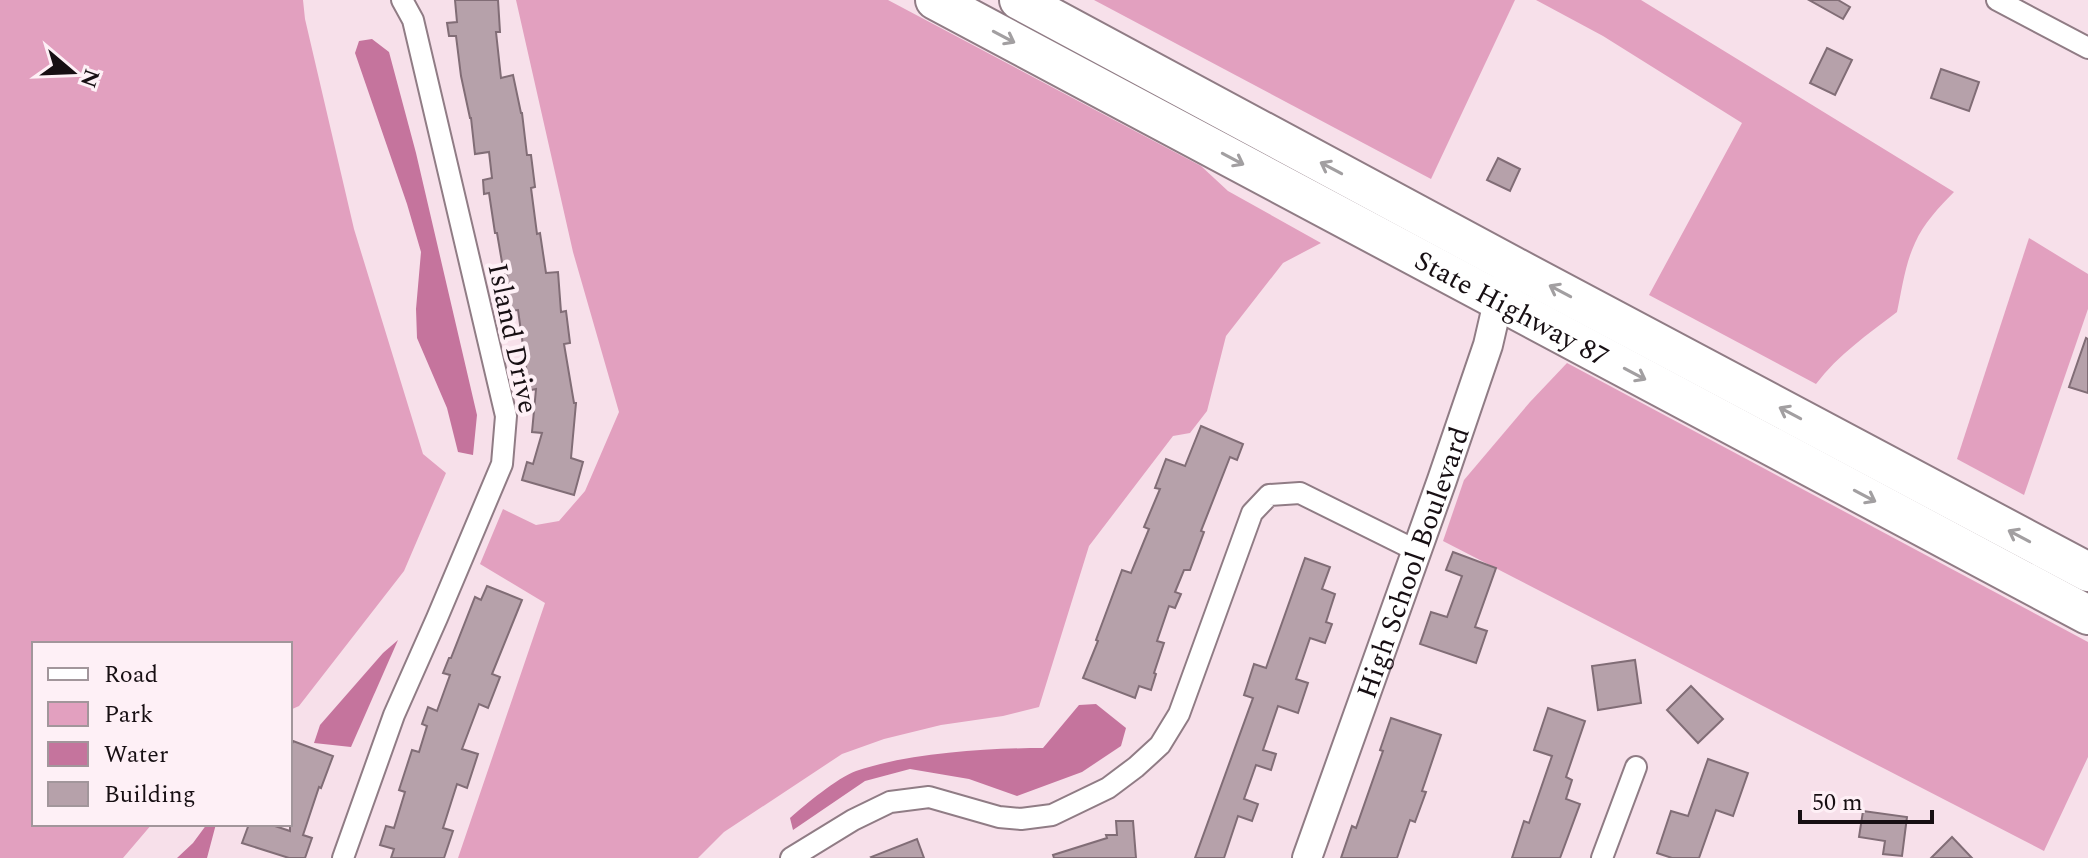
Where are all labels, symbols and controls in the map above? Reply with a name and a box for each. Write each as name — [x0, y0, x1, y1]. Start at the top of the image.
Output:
one-way arrow — [992, 29, 1015, 45]
north arrow — [32, 32, 112, 112]
text: N — [71, 64, 108, 92]
one-way arrow — [1221, 152, 1245, 167]
one-way arrow — [1320, 159, 1344, 175]
street label: State Highway 87 — [1406, 240, 1616, 379]
street label: Island Drive — [476, 259, 549, 417]
one-way arrow — [1549, 283, 1572, 299]
one-way arrow — [1623, 367, 1647, 383]
one-way arrow — [1778, 405, 1802, 421]
street label: High School Boulevard — [1346, 421, 1482, 705]
one-way arrow — [1852, 489, 1876, 505]
one-way arrow — [2008, 527, 2032, 543]
legend — [32, 642, 292, 826]
text: Road — [104, 657, 158, 693]
text: Park — [104, 697, 154, 733]
text: Water — [104, 737, 168, 773]
scale bar — [1800, 774, 1932, 824]
text: Building — [104, 777, 196, 813]
text: 50 m — [1812, 785, 1863, 821]

